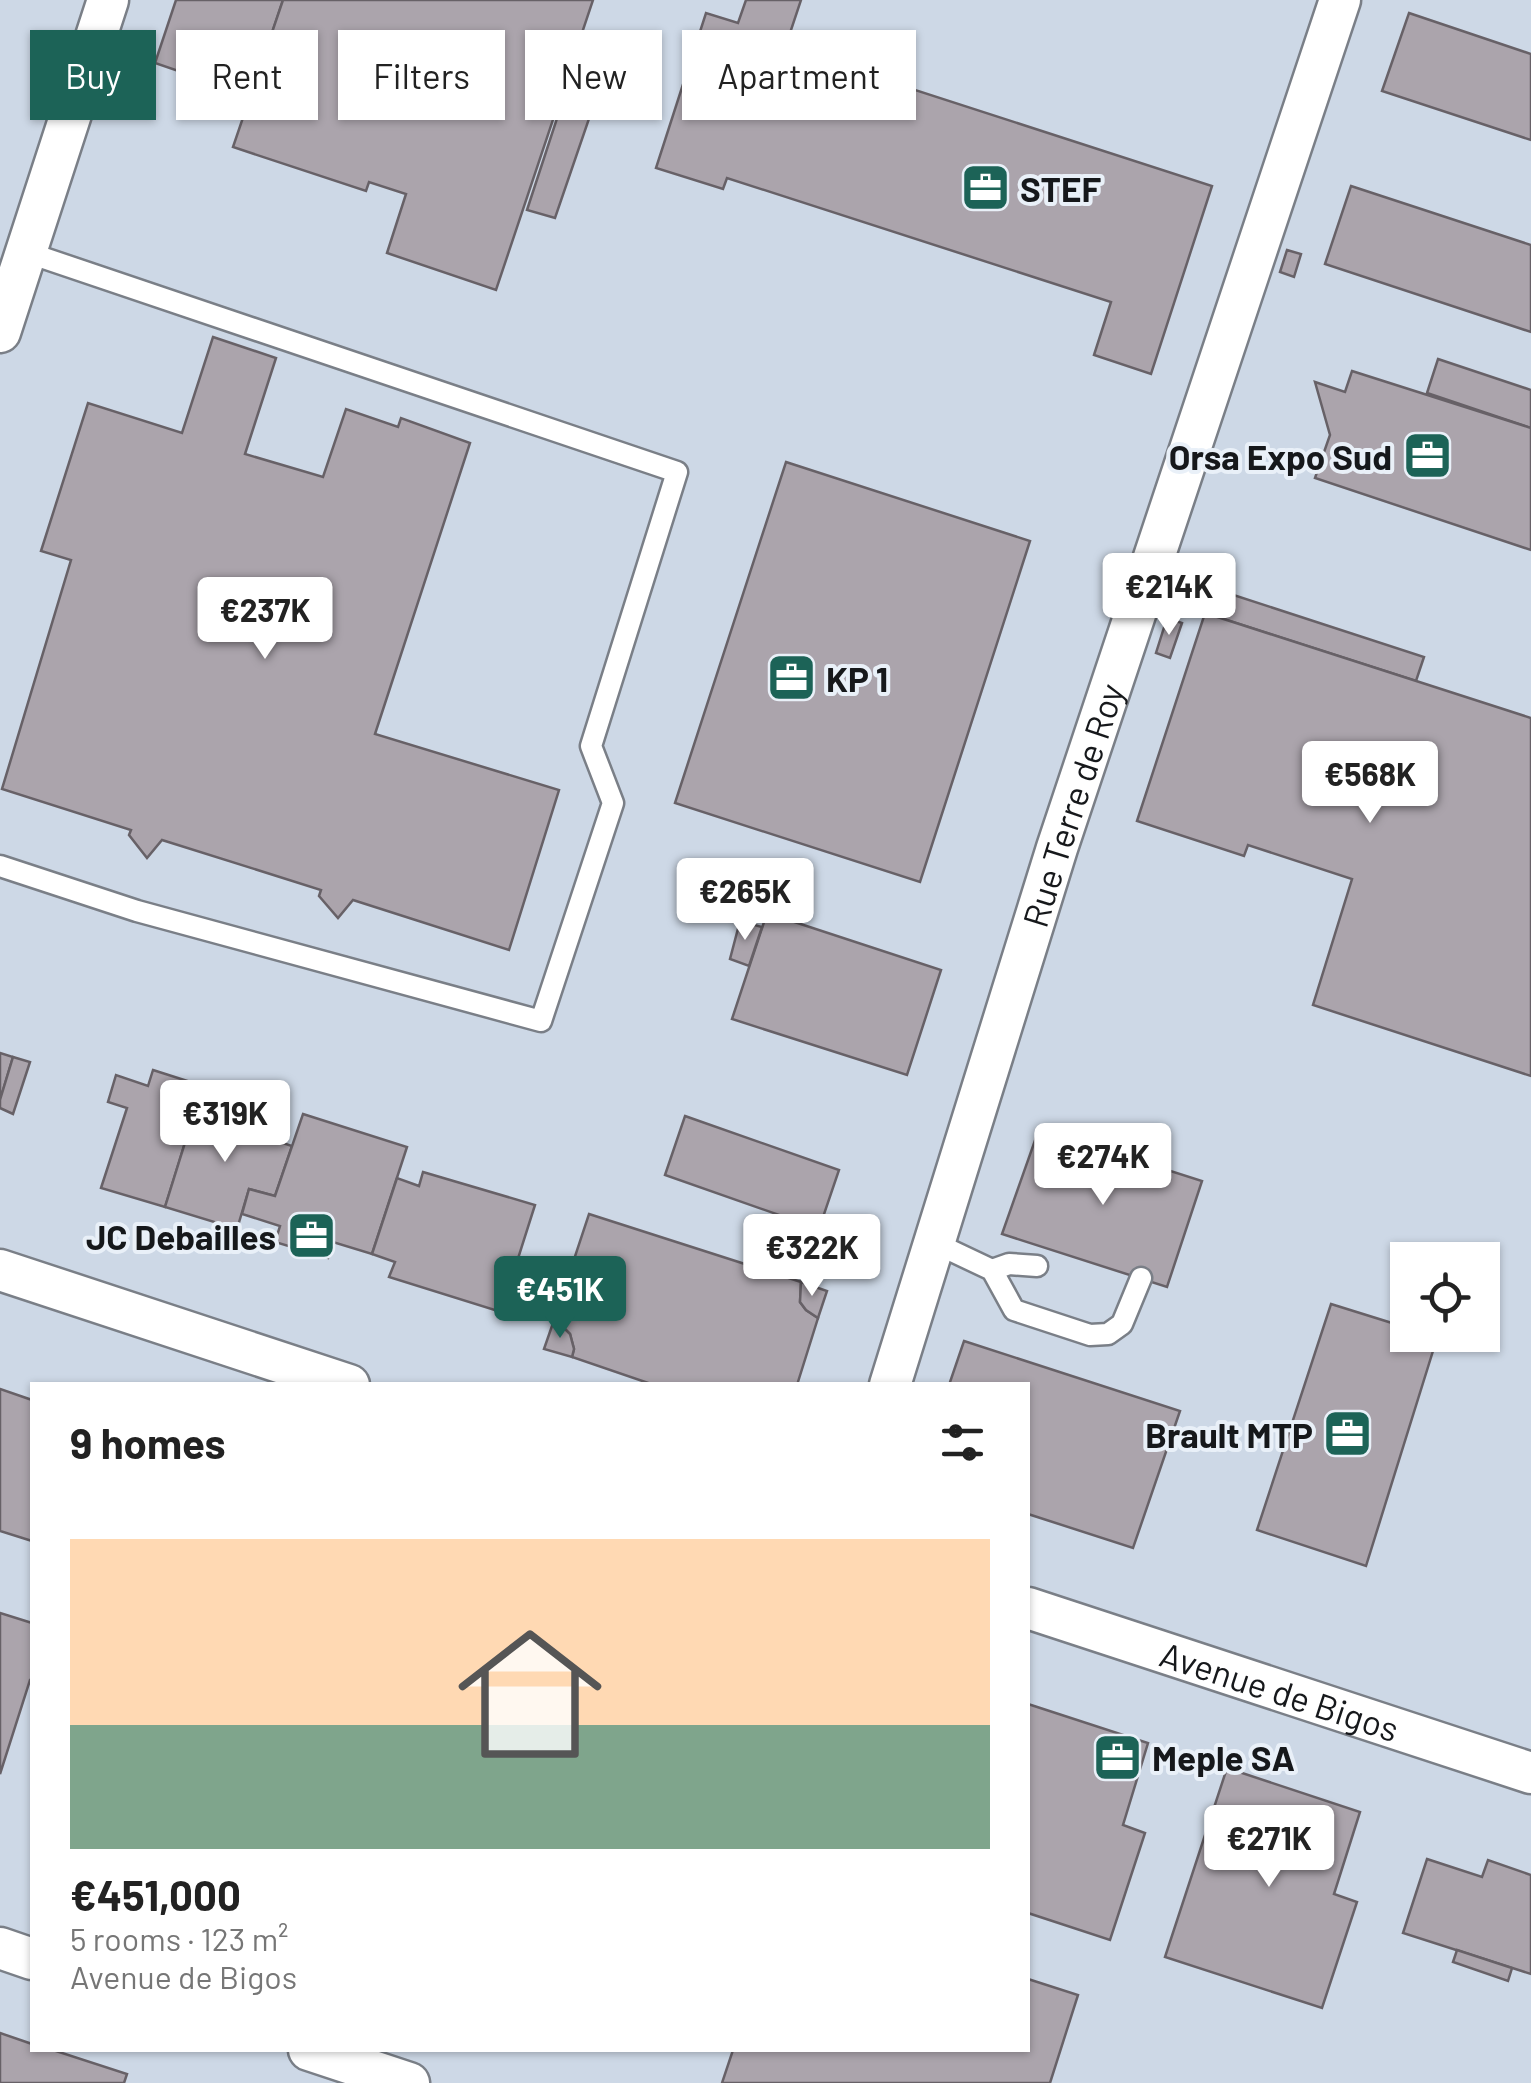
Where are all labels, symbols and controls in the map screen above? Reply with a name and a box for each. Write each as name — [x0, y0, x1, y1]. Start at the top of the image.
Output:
chip: Buy — [30, 30, 156, 120]
chip: Rent — [176, 30, 318, 120]
chip: Filters — [338, 30, 505, 120]
chip: New — [525, 30, 662, 120]
chip: Apartment — [682, 30, 916, 120]
office icon: STEF — [959, 162, 1011, 214]
place label: STEF — [1020, 167, 1101, 209]
office icon: Orsa Expo Sud — [1401, 430, 1453, 482]
place label: Orsa Expo Sud — [1169, 435, 1392, 477]
pin: €214K — [1099, 553, 1239, 638]
text: €214K — [1125, 566, 1213, 604]
pin: €237K — [195, 577, 335, 662]
text: €237K — [220, 590, 310, 628]
office icon: KP 1 — [765, 652, 817, 704]
place label: KP 1 — [826, 657, 888, 699]
street label: Rue Terre de Roy — [1013, 678, 1132, 932]
pin: €568K — [1300, 741, 1440, 826]
text: €568K — [1324, 754, 1416, 792]
pin: €265K — [675, 858, 815, 943]
text: €265K — [699, 871, 791, 909]
pin: €319K — [155, 1080, 295, 1165]
text: €319K — [182, 1093, 268, 1131]
pin: €274K — [1033, 1123, 1173, 1208]
text: €274K — [1056, 1136, 1150, 1174]
office icon: JC Debailles — [285, 1210, 337, 1262]
pin: €322K — [742, 1214, 882, 1299]
place label: JC Debailles — [86, 1215, 276, 1257]
text: €322K — [765, 1227, 859, 1265]
map controls — [1390, 1242, 1500, 1352]
button: locate — [1390, 1242, 1500, 1352]
pin: €451K — [490, 1256, 630, 1341]
text: €451K — [516, 1269, 604, 1307]
office icon: Brault MTP — [1322, 1408, 1374, 1460]
place label: Brault MTP — [1145, 1413, 1313, 1455]
icon: filters — [935, 1415, 990, 1470]
text: 9 homes — [70, 1417, 226, 1467]
icon: home — [440, 1604, 620, 1784]
street label: Avenue de Bigos — [1155, 1632, 1404, 1749]
office icon: Meple SA — [1091, 1731, 1143, 1783]
place label: Meple SA — [1152, 1736, 1295, 1778]
pin: €271K — [1199, 1805, 1339, 1890]
text: €271K — [1226, 1818, 1312, 1856]
text: €451,000 — [70, 1869, 241, 1919]
text: 5 rooms · 123 m² — [70, 1919, 289, 1957]
text: Avenue de Bigos — [70, 1957, 297, 1995]

